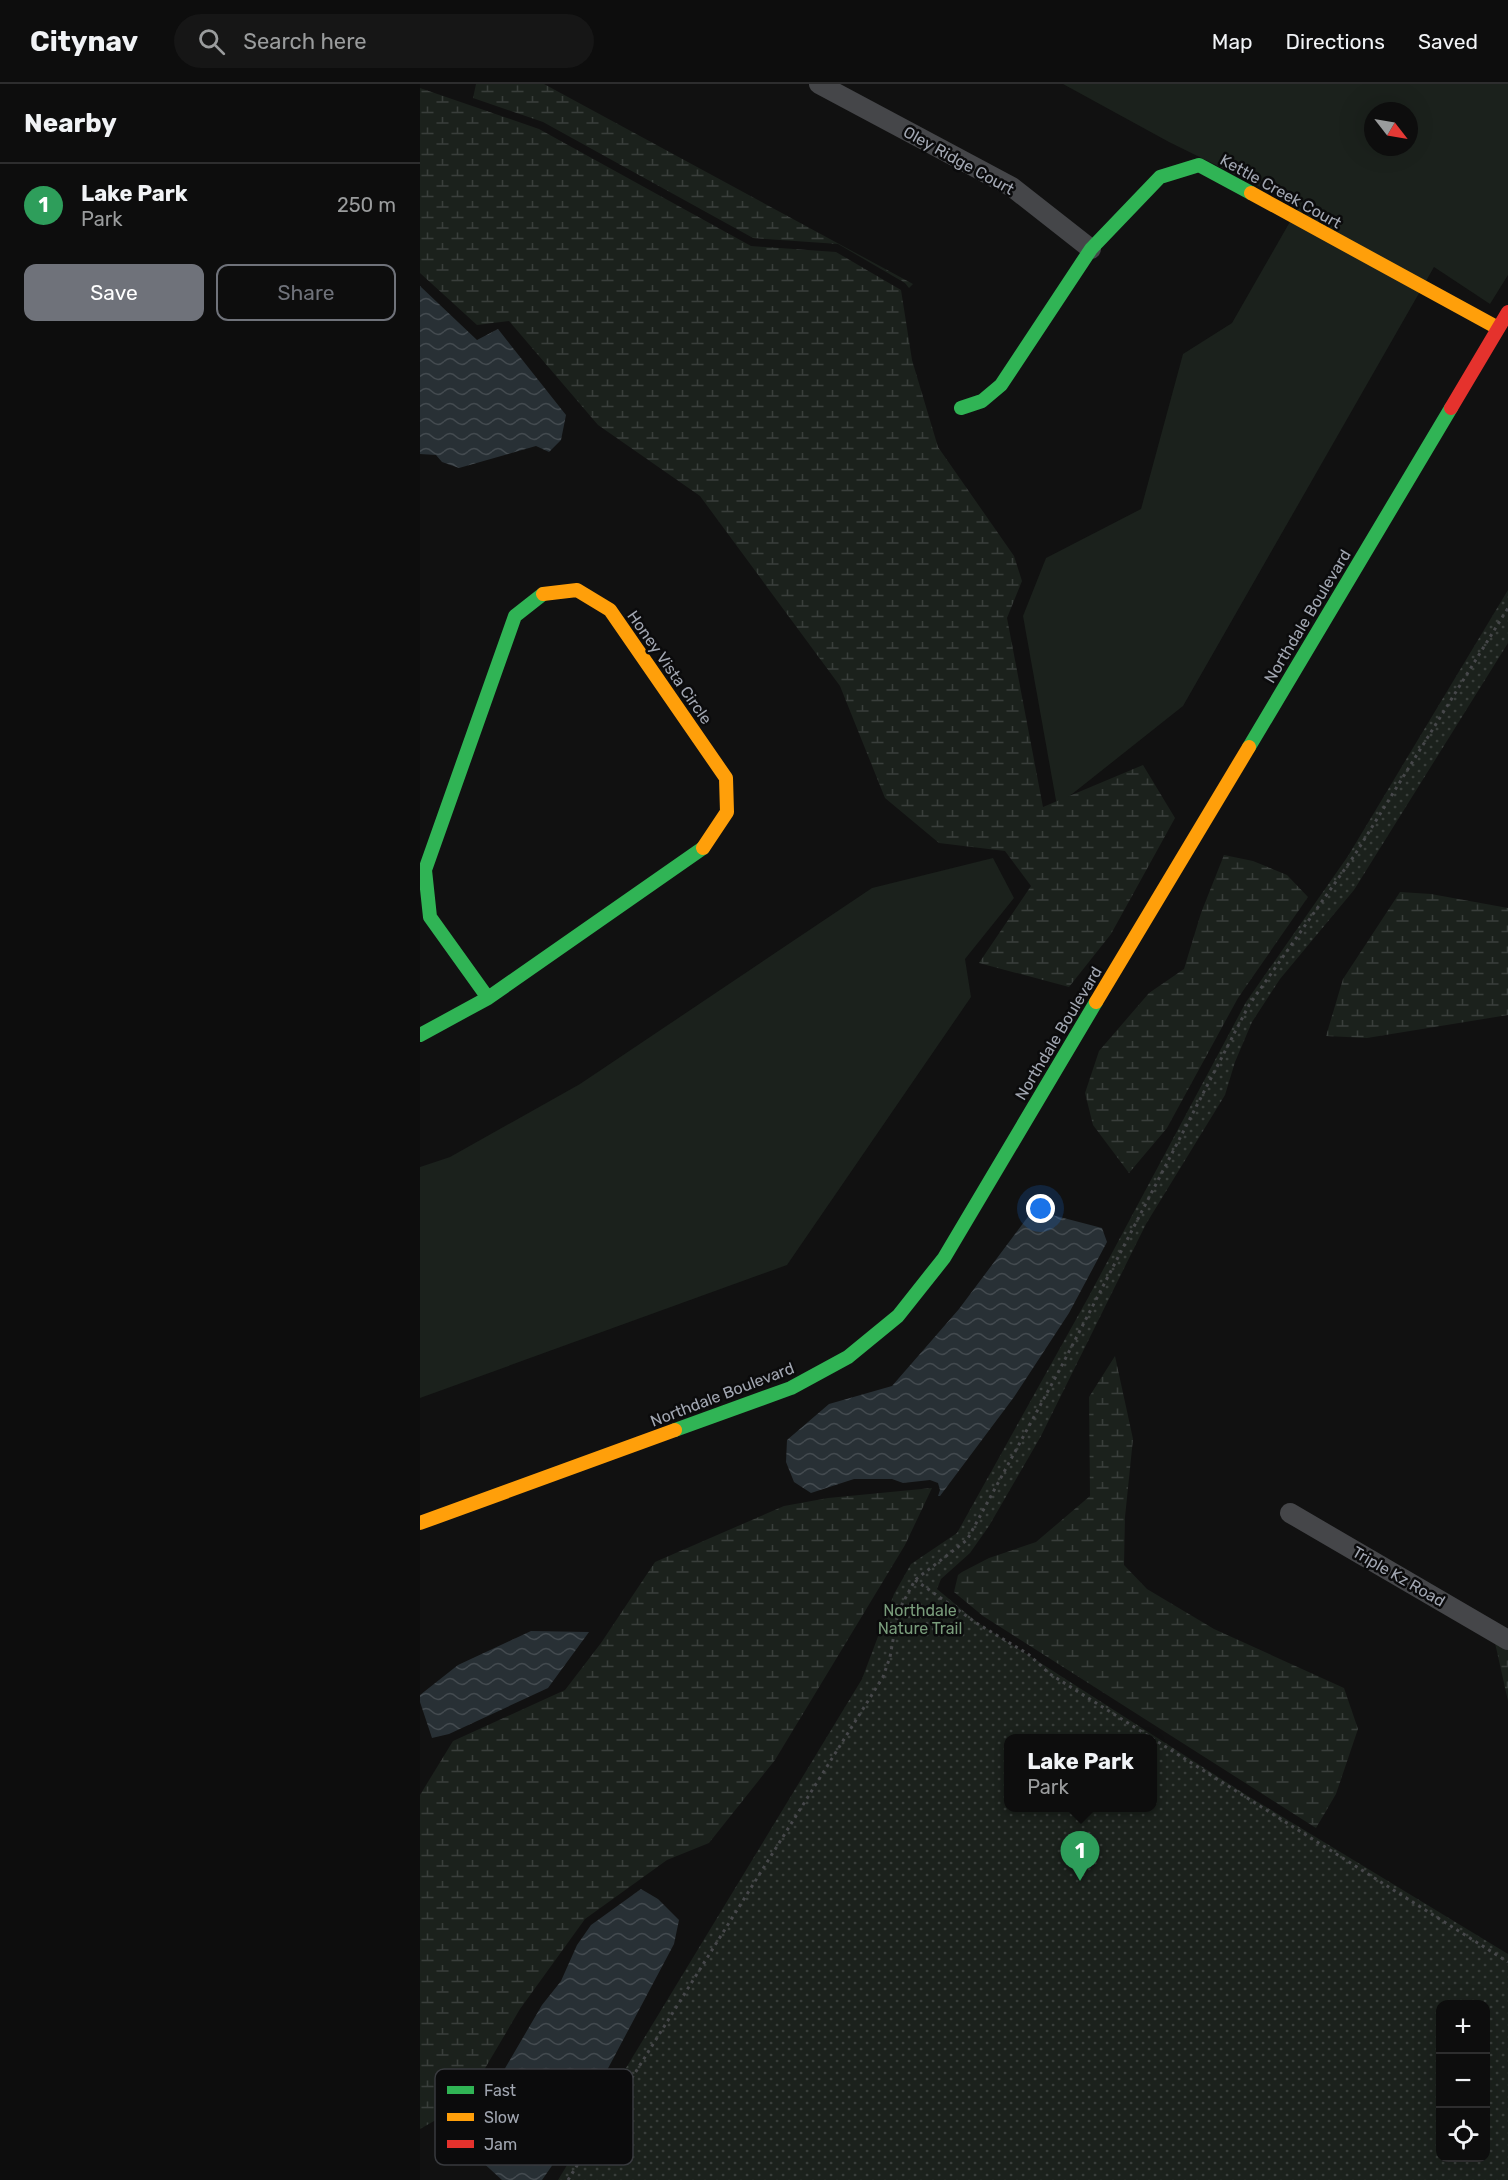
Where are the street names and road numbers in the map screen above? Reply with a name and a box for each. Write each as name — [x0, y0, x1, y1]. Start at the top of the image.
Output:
street label: Oley Ridge Court — [900, 122, 1018, 199]
street label: Kettle Creek Court — [1217, 150, 1345, 233]
street label: Northdale Boulevard — [1260, 546, 1355, 686]
street label: Honey Vista Circle — [623, 607, 716, 728]
street label: Northdale Boulevard — [1011, 963, 1106, 1103]
street label: Northdale Boulevard — [648, 1358, 797, 1431]
street label: Triple Kz Road — [1349, 1542, 1448, 1611]

